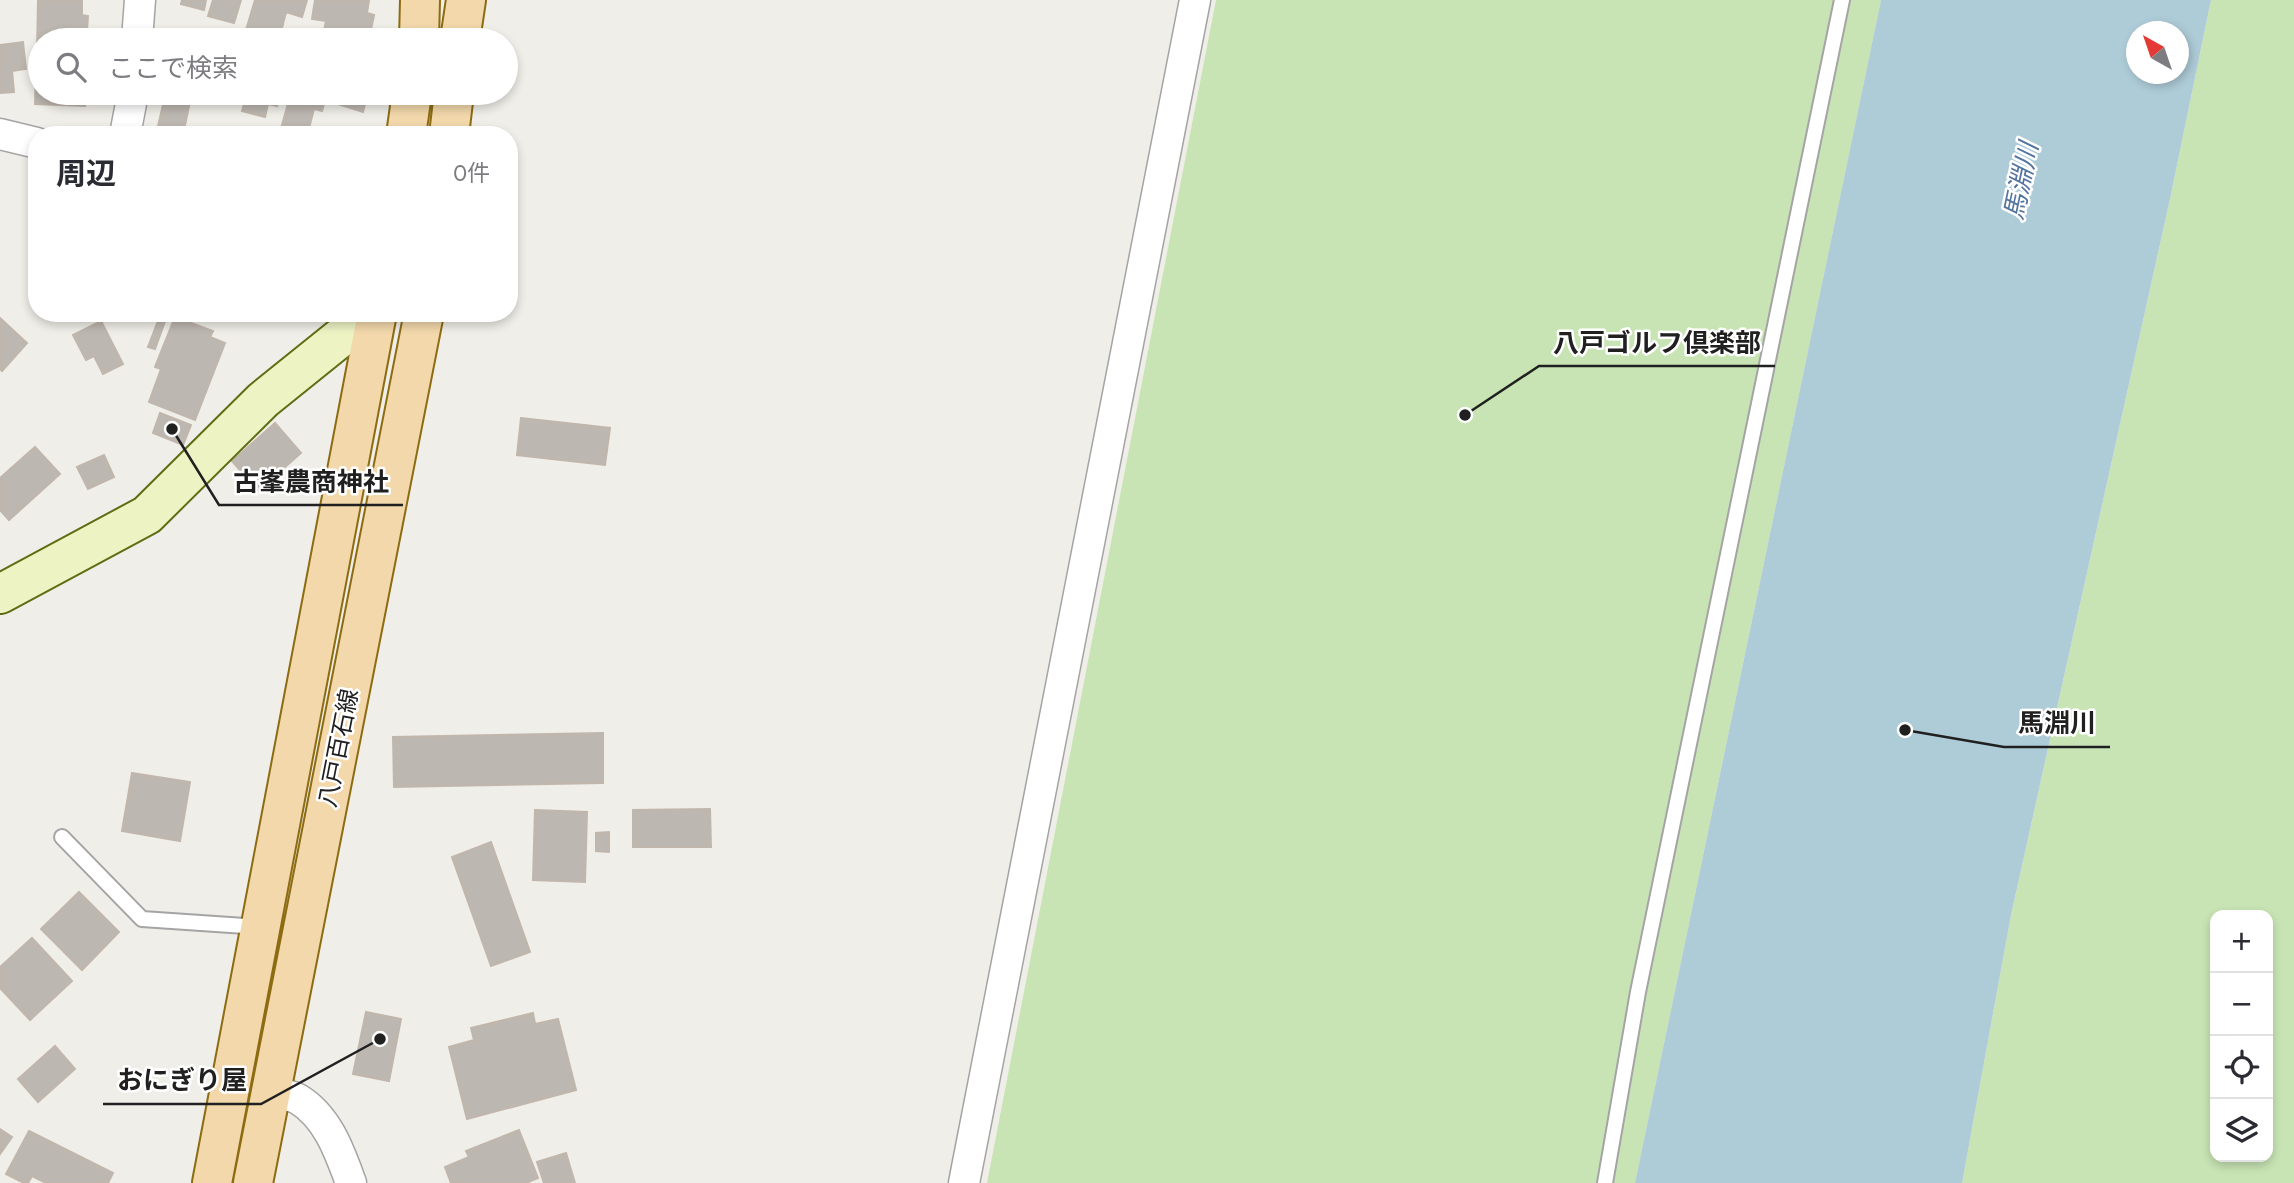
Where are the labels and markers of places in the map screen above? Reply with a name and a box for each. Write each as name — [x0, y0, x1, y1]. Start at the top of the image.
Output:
callout: 八戸ゴルフ倶楽部 — [1539, 319, 1775, 366]
callout: 古峯農商神社 — [219, 458, 403, 505]
callout: 馬淵川 — [2004, 700, 2110, 747]
callout: おにぎり屋 — [103, 1057, 261, 1104]

